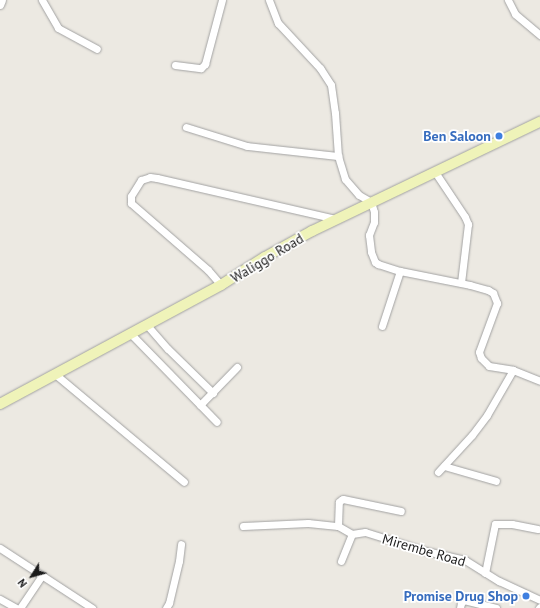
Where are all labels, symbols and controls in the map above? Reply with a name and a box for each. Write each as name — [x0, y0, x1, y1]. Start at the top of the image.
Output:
place label: Ben Saloon — [423, 128, 491, 144]
marker: Ben Saloon — [494, 131, 504, 141]
street label: Waliggo Road — [228, 230, 306, 286]
street label: Mirembe Road — [380, 530, 468, 570]
north arrow — [12, 556, 52, 596]
text: N — [15, 576, 30, 590]
place label: Promise Drug Shop — [404, 588, 518, 604]
marker: Promise Drug Shop — [521, 591, 531, 601]

